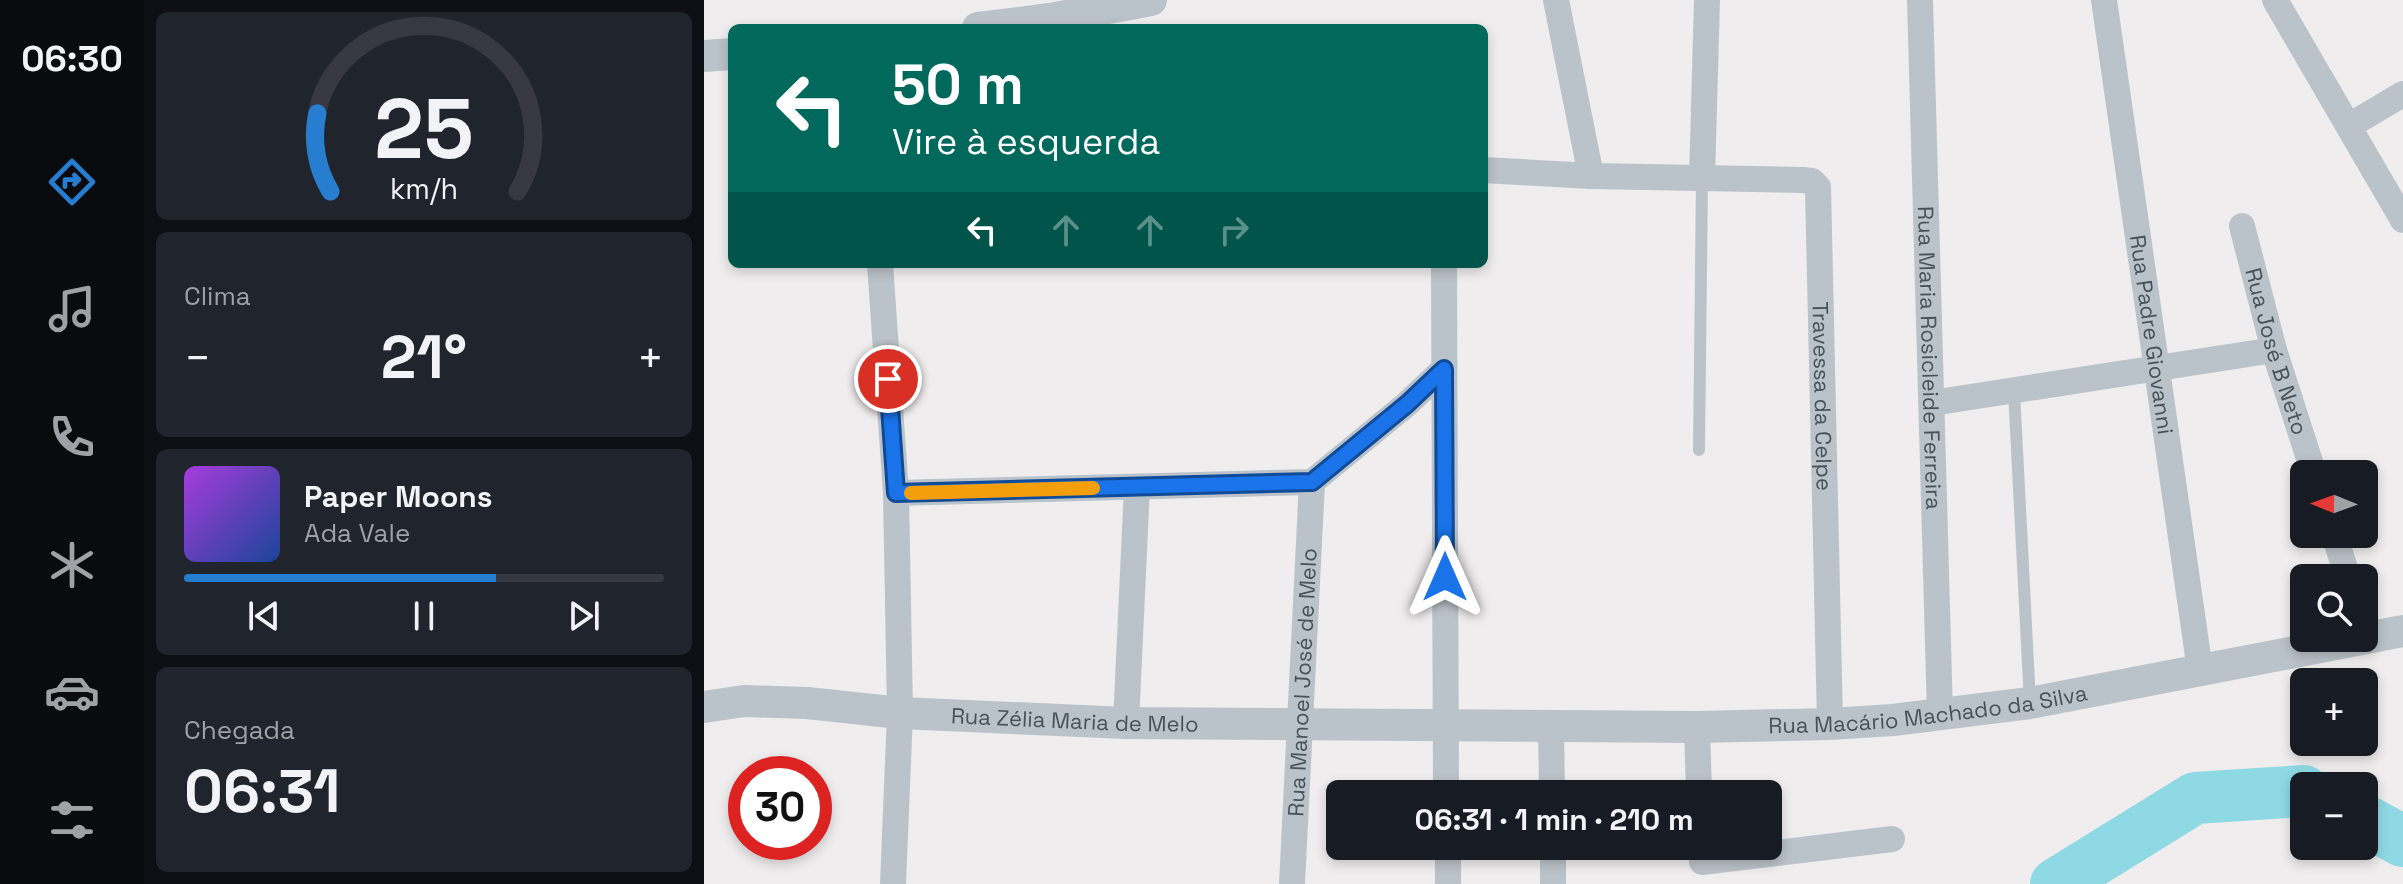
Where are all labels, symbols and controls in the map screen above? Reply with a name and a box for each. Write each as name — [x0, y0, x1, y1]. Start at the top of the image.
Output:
text: 06:30 — [21, 36, 123, 82]
text: 50 m — [892, 49, 1024, 120]
icon: left — [760, 56, 864, 160]
text: 25 — [374, 76, 474, 182]
text: Vire à esquerda — [892, 119, 1160, 165]
icon: directions — [44, 154, 100, 210]
text: km/h — [390, 171, 458, 207]
street label: Rua Maria Rosicleide Ferreira — [1912, 206, 1948, 510]
icon: left — [960, 208, 1004, 252]
icon: ahead — [1044, 208, 1088, 252]
icon: ahead — [1128, 208, 1172, 252]
icon: right — [1212, 208, 1256, 252]
street label: Rua Padre Giovanni — [2124, 233, 2180, 436]
street label: Rua José B Neto — [2239, 265, 2314, 438]
text: Clima — [184, 279, 251, 313]
icon: music — [44, 281, 100, 337]
street label: Travessa da Celpe — [1807, 301, 1839, 491]
text: 21° — [381, 319, 467, 396]
text: − — [184, 330, 211, 386]
text: + — [637, 330, 664, 386]
pin — [854, 345, 922, 413]
icon: arrive — [866, 357, 910, 401]
icon: phone — [44, 409, 100, 465]
north arrow — [2290, 460, 2378, 548]
map controls — [2290, 460, 2378, 860]
text: Paper Moons — [304, 477, 493, 516]
text: Ada Vale — [304, 516, 410, 550]
position arrow — [1403, 535, 1487, 619]
icon: climate — [44, 537, 100, 593]
street label: Rua Manoel José de Melo — [1281, 547, 1323, 817]
button: search — [2290, 564, 2378, 652]
icon: previous — [242, 594, 286, 638]
icon: pause — [402, 594, 446, 638]
icon: next — [562, 594, 606, 638]
icon: car — [44, 664, 100, 720]
button: + — [2290, 668, 2378, 756]
street label: Rua Macário Machado da Silva — [1768, 678, 2090, 739]
street label: Rua Zélia Maria de Melo — [950, 701, 1199, 738]
text: Chegada — [184, 713, 295, 747]
text: 06:31 — [184, 753, 340, 830]
speed limit sign: 30 — [728, 756, 832, 860]
button: − — [2290, 772, 2378, 860]
icon: filters — [44, 792, 100, 848]
text: 06:31 · 1 min · 210 m — [1414, 800, 1694, 839]

